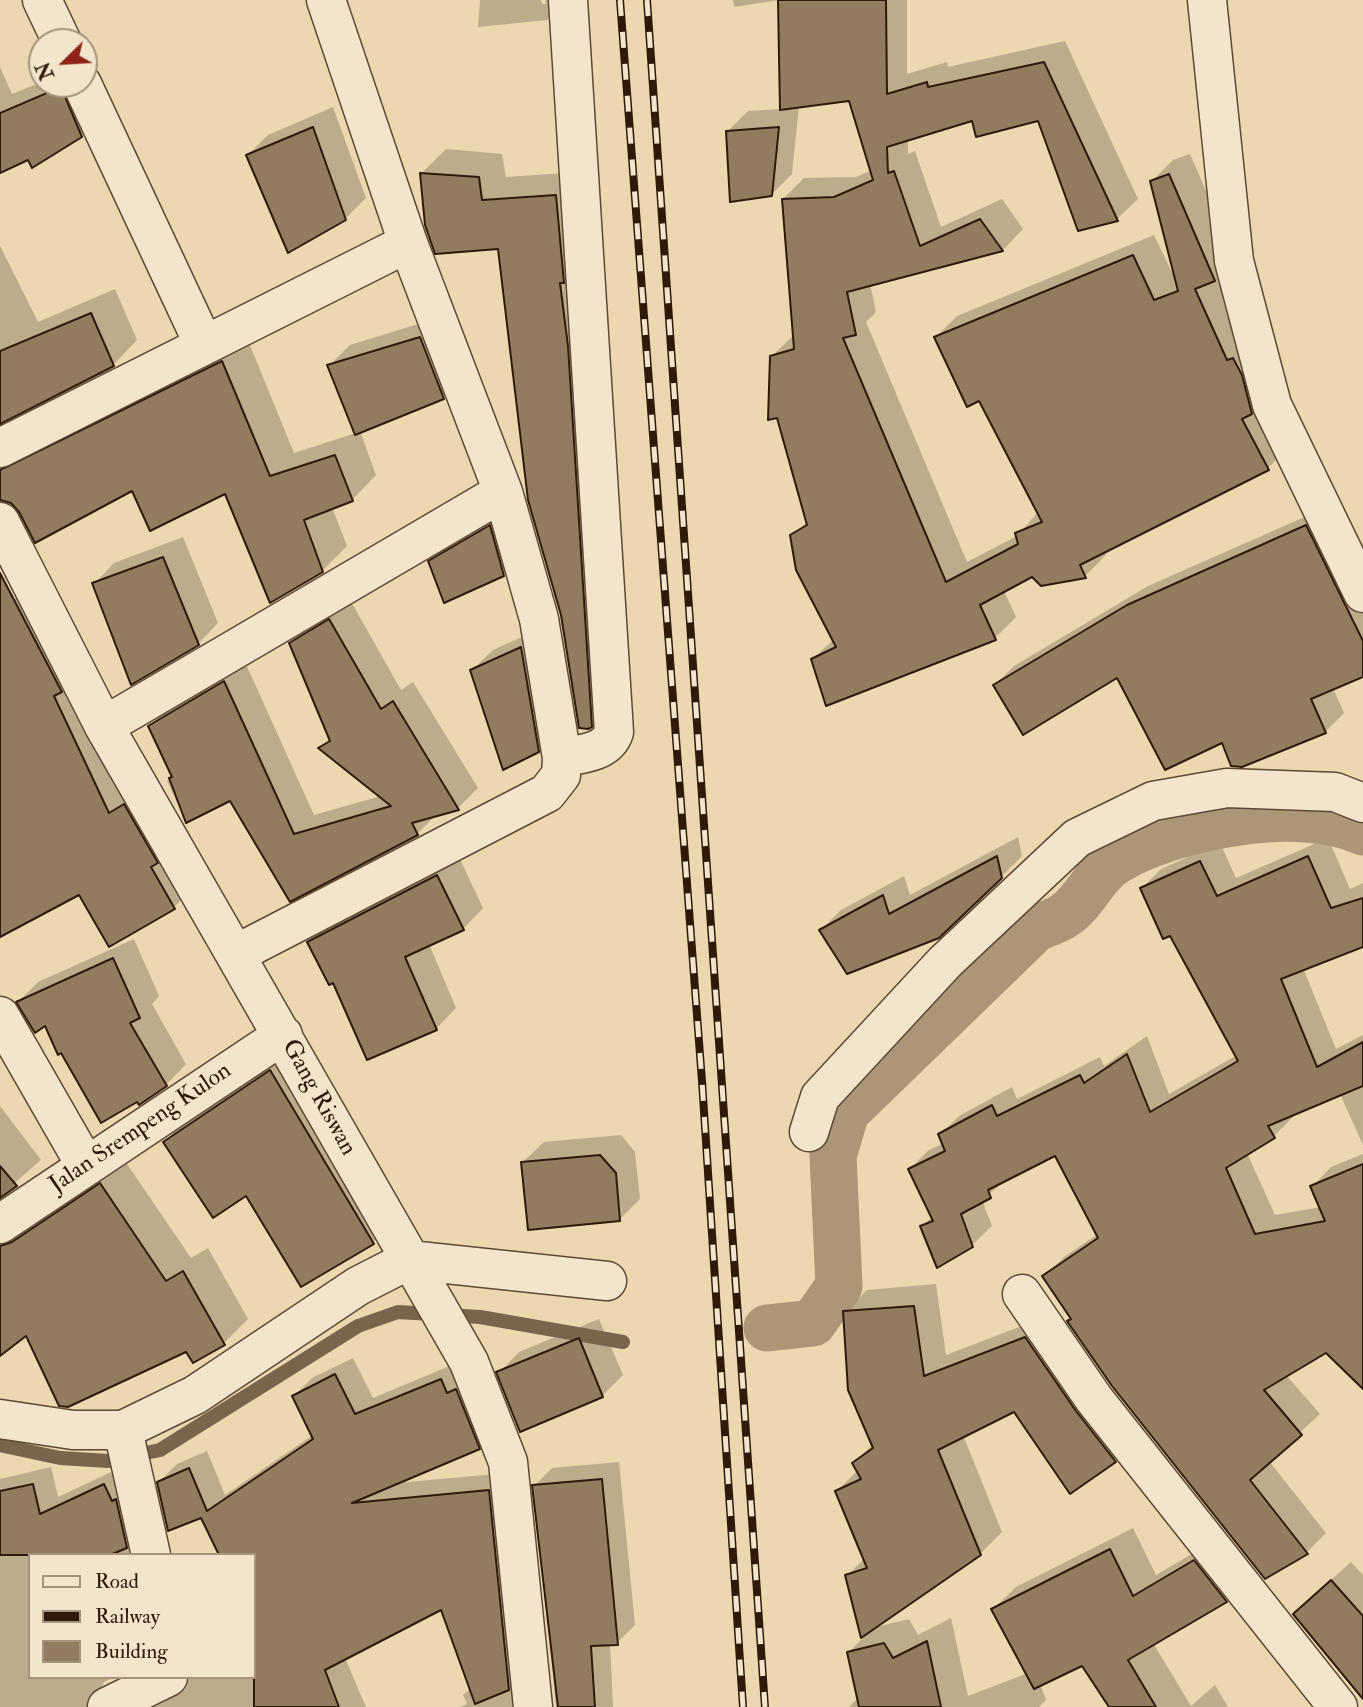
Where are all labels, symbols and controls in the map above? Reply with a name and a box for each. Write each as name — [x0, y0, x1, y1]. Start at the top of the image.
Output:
north arrow — [28, 28, 98, 98]
text: N — [31, 58, 60, 83]
street label: Gang Riswan — [274, 1035, 362, 1161]
street label: Jalan Srempeng Kulon — [45, 1057, 237, 1201]
legend — [28, 1553, 256, 1679]
text: Road — [95, 1568, 139, 1595]
text: Railway — [95, 1603, 160, 1630]
text: Building — [95, 1638, 168, 1665]

